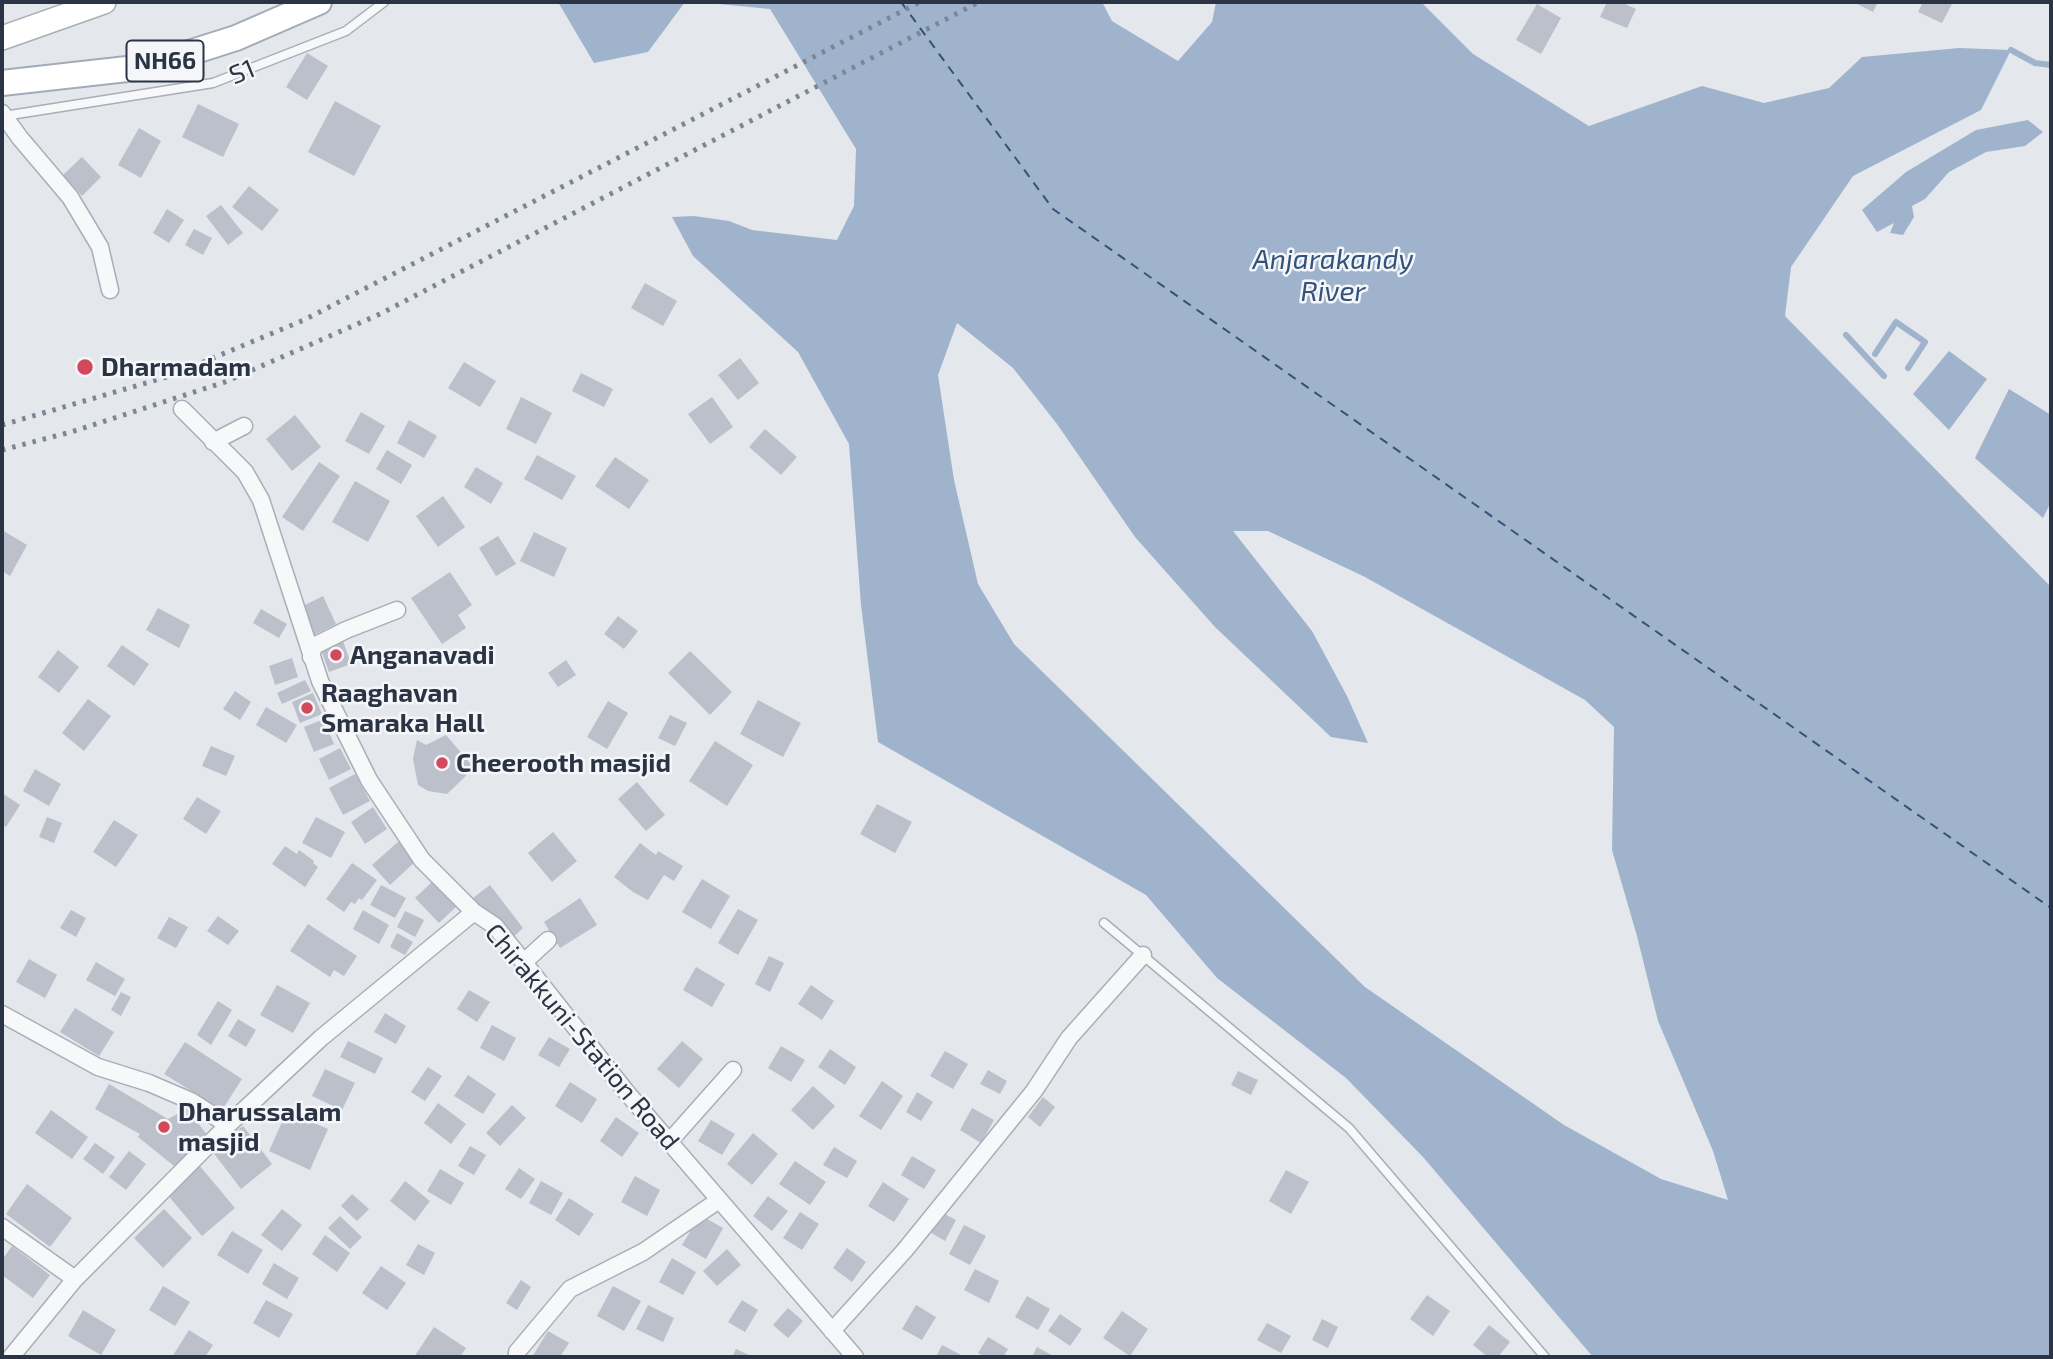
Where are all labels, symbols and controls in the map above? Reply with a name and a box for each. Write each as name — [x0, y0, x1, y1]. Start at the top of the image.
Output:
road number: NH66 — [127, 40, 204, 82]
street label: S1 — [225, 53, 259, 91]
water label: Anjarakandy River — [1252, 243, 1414, 309]
place label: Dharmadam — [101, 351, 251, 383]
marker: Dharmadam — [75, 357, 95, 377]
place label: Anganavadi — [350, 639, 495, 671]
marker: Anganavadi — [328, 647, 344, 663]
place label: Raaghavan Smaraka Hall — [321, 677, 485, 738]
marker: Raaghavan Smaraka Hall — [299, 700, 315, 716]
place label: Cheerooth masjid — [456, 747, 671, 779]
marker: Cheerooth masjid — [434, 755, 450, 771]
street label: Chirakkuni-Station Road — [478, 918, 686, 1156]
place label: Dharussalam masjid — [178, 1096, 341, 1158]
marker: Dharussalam masjid — [156, 1119, 172, 1135]

